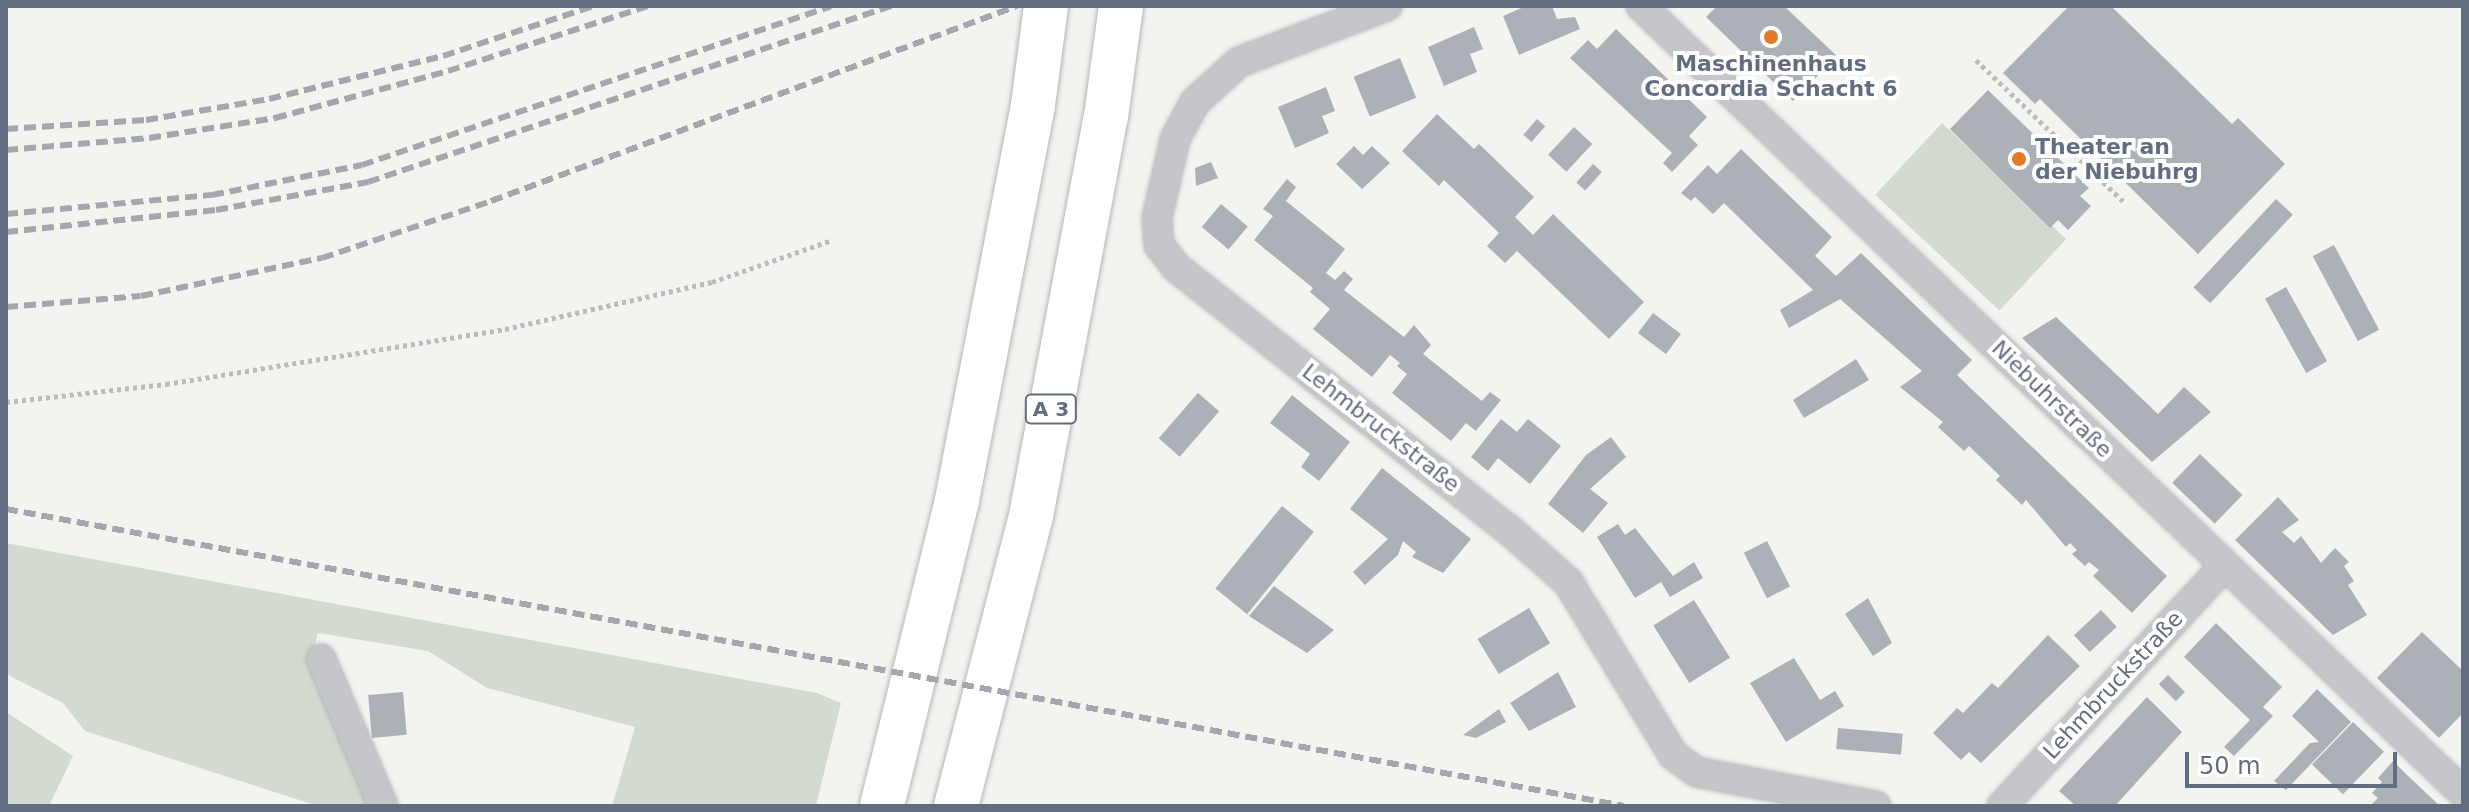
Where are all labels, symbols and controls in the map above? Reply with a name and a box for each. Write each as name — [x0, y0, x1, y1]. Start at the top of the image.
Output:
marker: Maschinenhaus Concordia Schacht 6 — [1762, 28, 1780, 46]
place label: Maschinenhaus Concordia Schacht 6 — [1644, 50, 1898, 102]
place label: Theater an der Niebuhrg — [2035, 133, 2199, 184]
marker: Theater an der Niebuhrg — [2010, 150, 2028, 168]
street label: Niebuhrstraße — [1986, 335, 2118, 463]
street label: Lehmbruckstraße — [1297, 358, 1465, 498]
road number: A 3 — [1023, 393, 1079, 425]
street label: Lehmbruckstraße — [2038, 606, 2188, 764]
scale bar — [2189, 736, 2401, 786]
text: 50 m — [2199, 752, 2261, 780]

